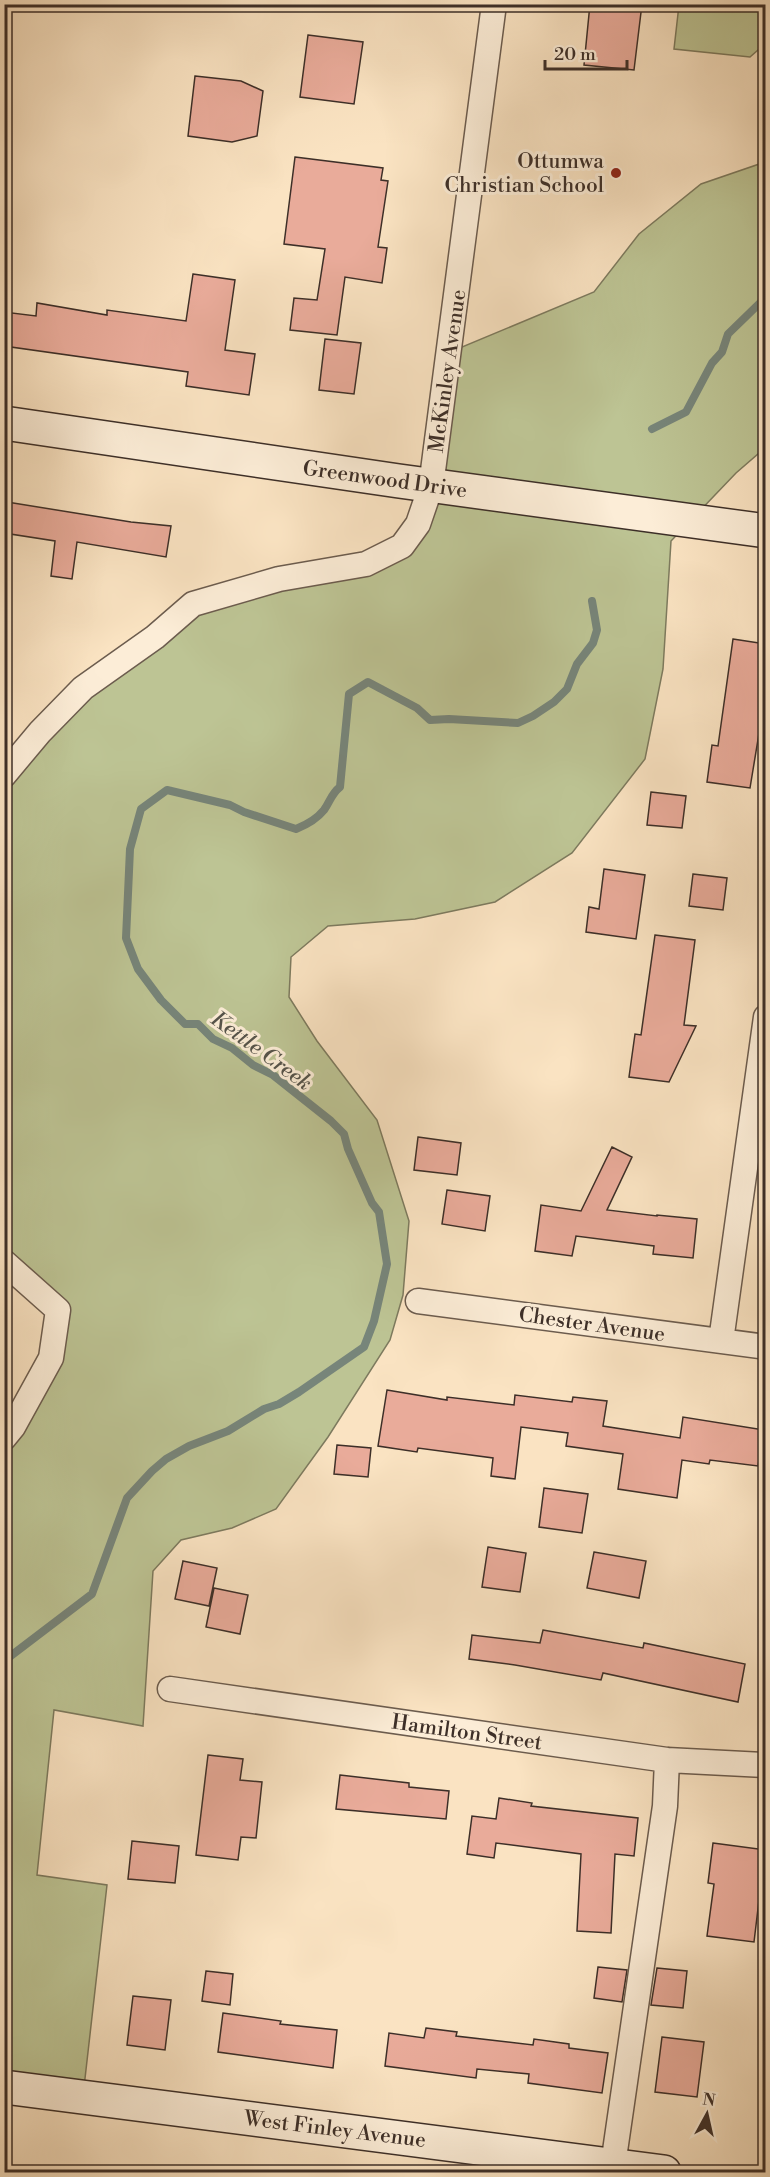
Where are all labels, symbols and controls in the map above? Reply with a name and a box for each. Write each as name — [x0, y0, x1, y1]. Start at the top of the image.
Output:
scale bar — [545, 33, 628, 71]
text: 20 m — [554, 43, 596, 66]
place label: Ottumwa Christian School — [445, 149, 604, 199]
marker: Ottumwa Christian School — [609, 166, 623, 180]
street label: McKinley Avenue — [424, 288, 472, 454]
street label: Greenwood Drive — [301, 456, 469, 504]
water label: Kettle Creek — [205, 1005, 317, 1097]
street label: Chester Avenue — [517, 1302, 667, 1348]
street label: Hamilton Street — [390, 1710, 544, 1757]
north arrow — [677, 2084, 737, 2144]
text: N — [701, 2089, 717, 2111]
street label: West Finley Avenue — [242, 2106, 427, 2154]

